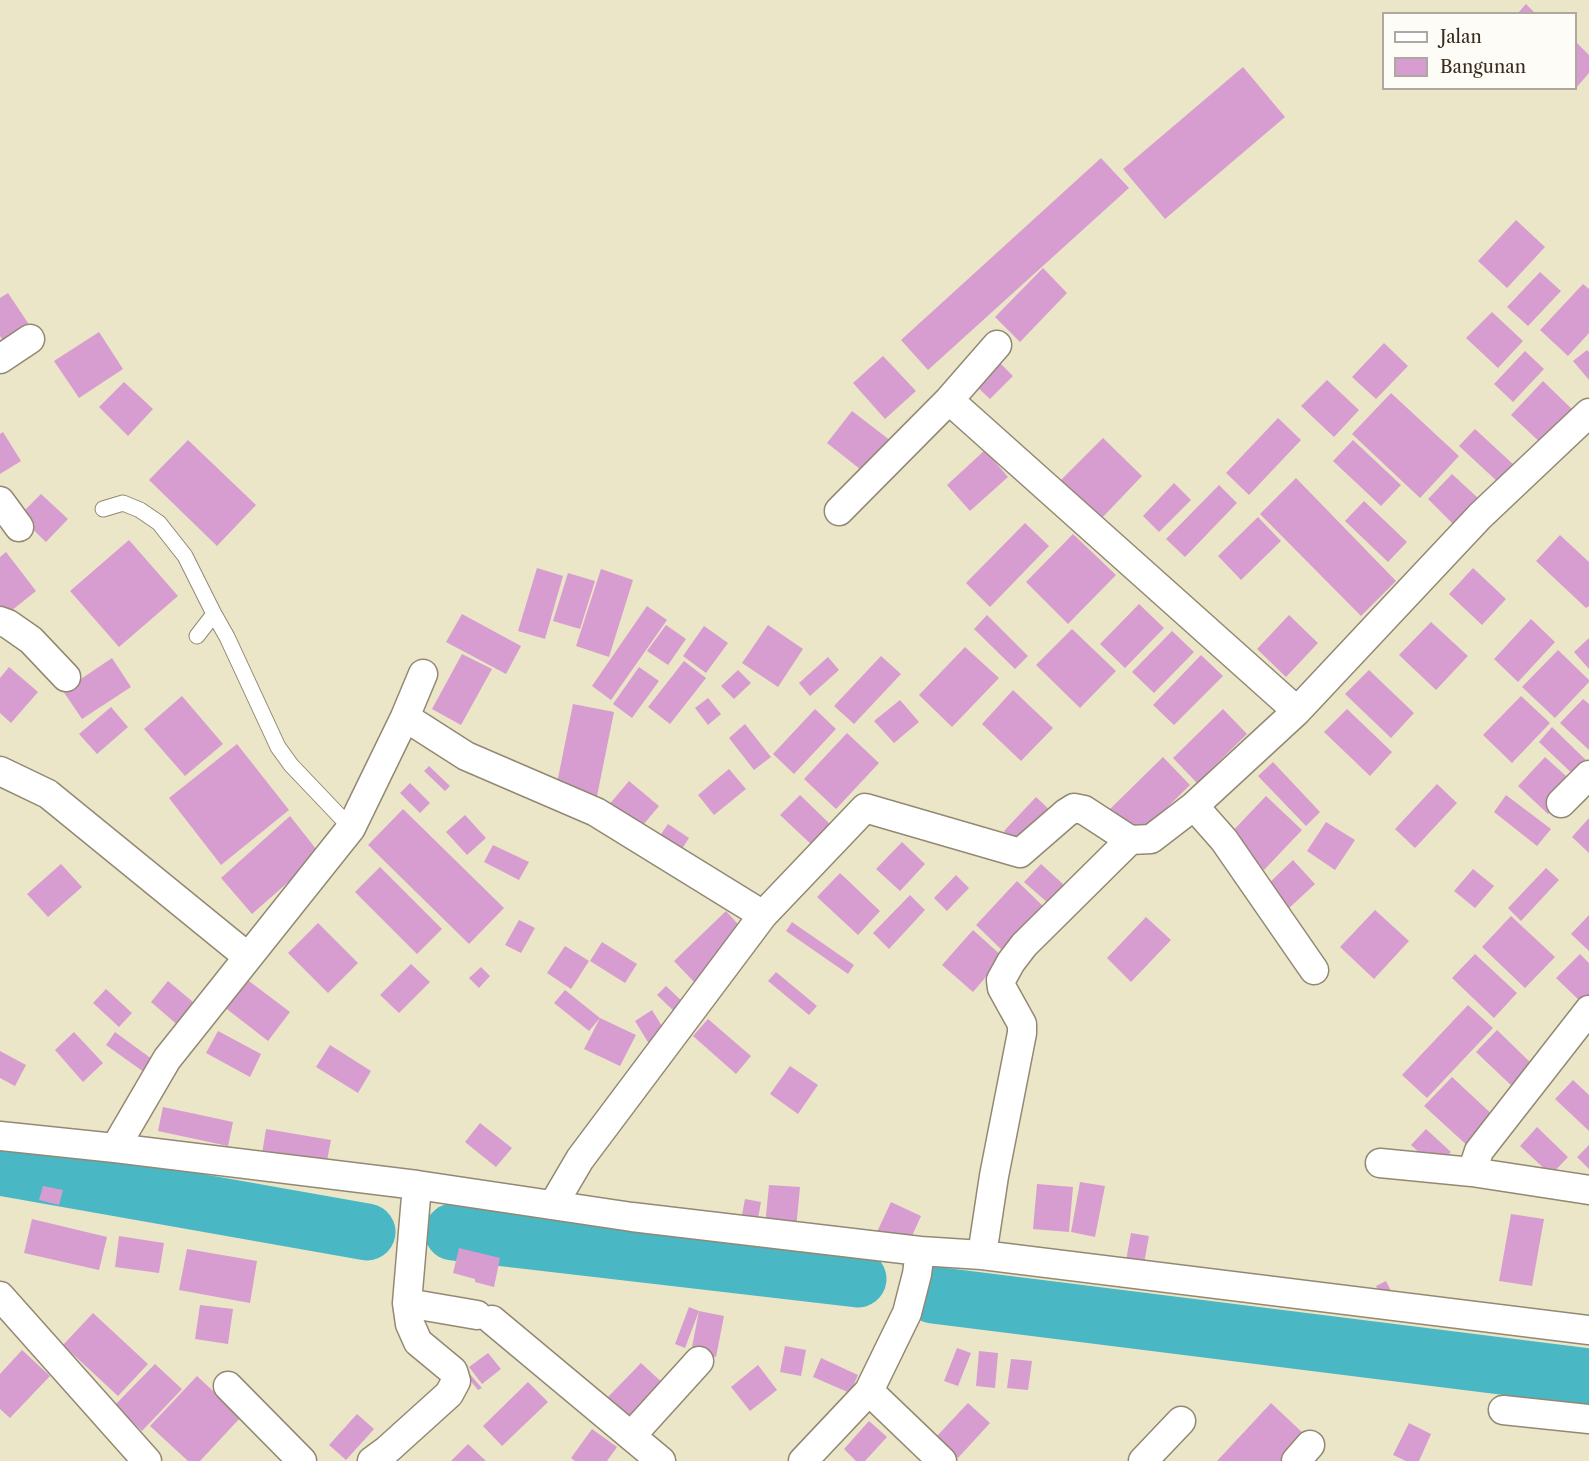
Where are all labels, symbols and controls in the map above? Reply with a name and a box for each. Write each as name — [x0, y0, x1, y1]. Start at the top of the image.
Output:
legend — [1382, 12, 1577, 90]
text: Jalan — [1440, 26, 1482, 48]
text: Bangunan — [1440, 56, 1526, 78]

